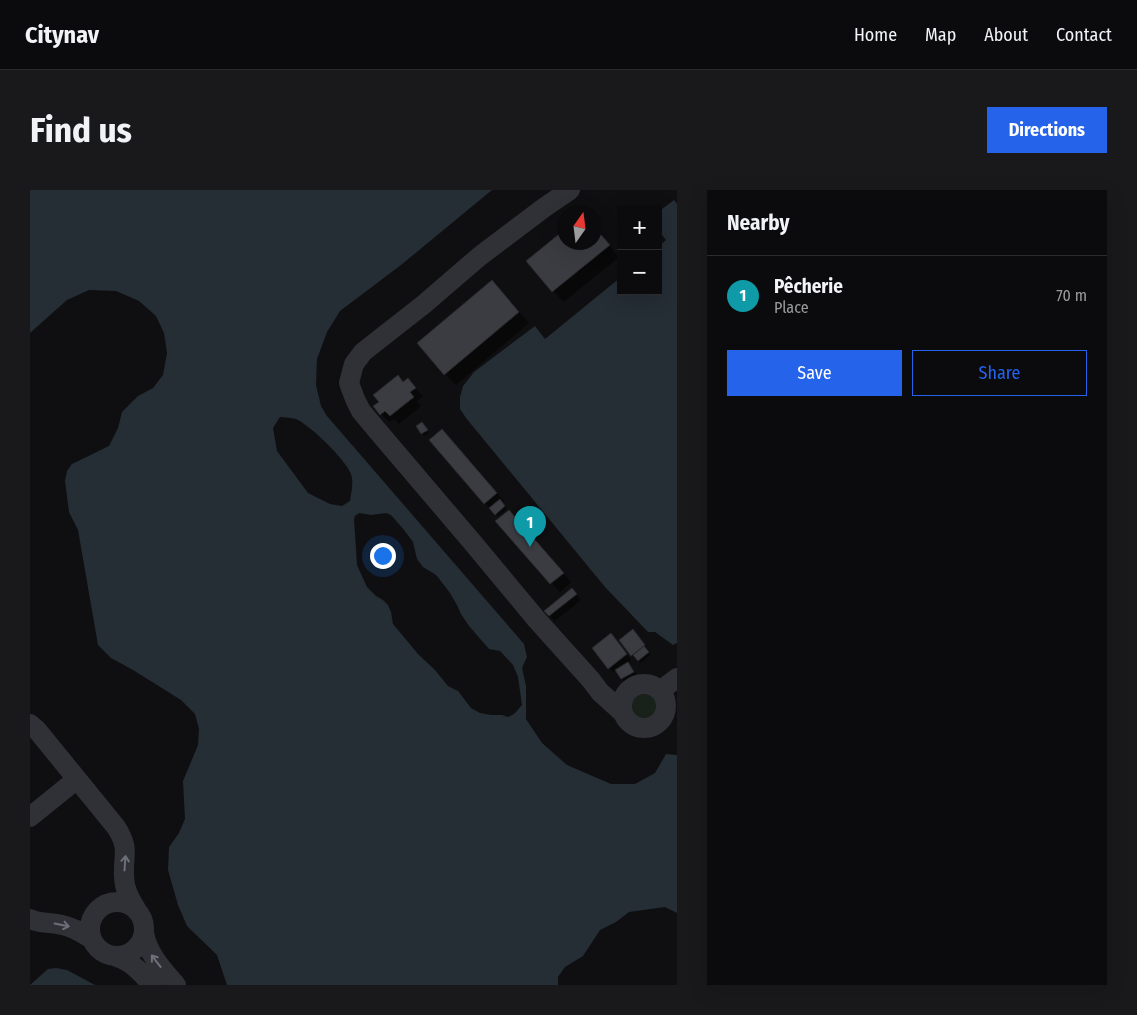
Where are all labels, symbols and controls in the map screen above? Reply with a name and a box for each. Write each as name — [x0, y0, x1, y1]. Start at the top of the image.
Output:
text: Citynav — [25, 21, 99, 49]
text: Home — [854, 24, 897, 46]
text: Map — [925, 24, 956, 46]
text: About — [984, 24, 1028, 46]
text: Contact — [1056, 24, 1112, 46]
button: Directions — [987, 107, 1107, 153]
text: Find us — [30, 109, 132, 151]
north arrow — [557, 205, 602, 250]
map controls — [617, 205, 662, 295]
button: + — [617, 205, 662, 250]
text: Nearby — [727, 210, 789, 236]
button: − — [617, 250, 662, 295]
text: Pêcherie — [774, 275, 843, 298]
text: 1 — [740, 286, 746, 305]
text: 70 m — [1056, 286, 1087, 305]
text: Place — [774, 298, 809, 317]
button: Save — [727, 350, 902, 396]
button: Share — [912, 350, 1087, 396]
pin: 1 — [514, 506, 546, 547]
your location — [370, 543, 396, 569]
one-way arrow — [120, 856, 130, 872]
one-way arrow — [54, 921, 70, 931]
one-way arrow — [151, 954, 161, 968]

